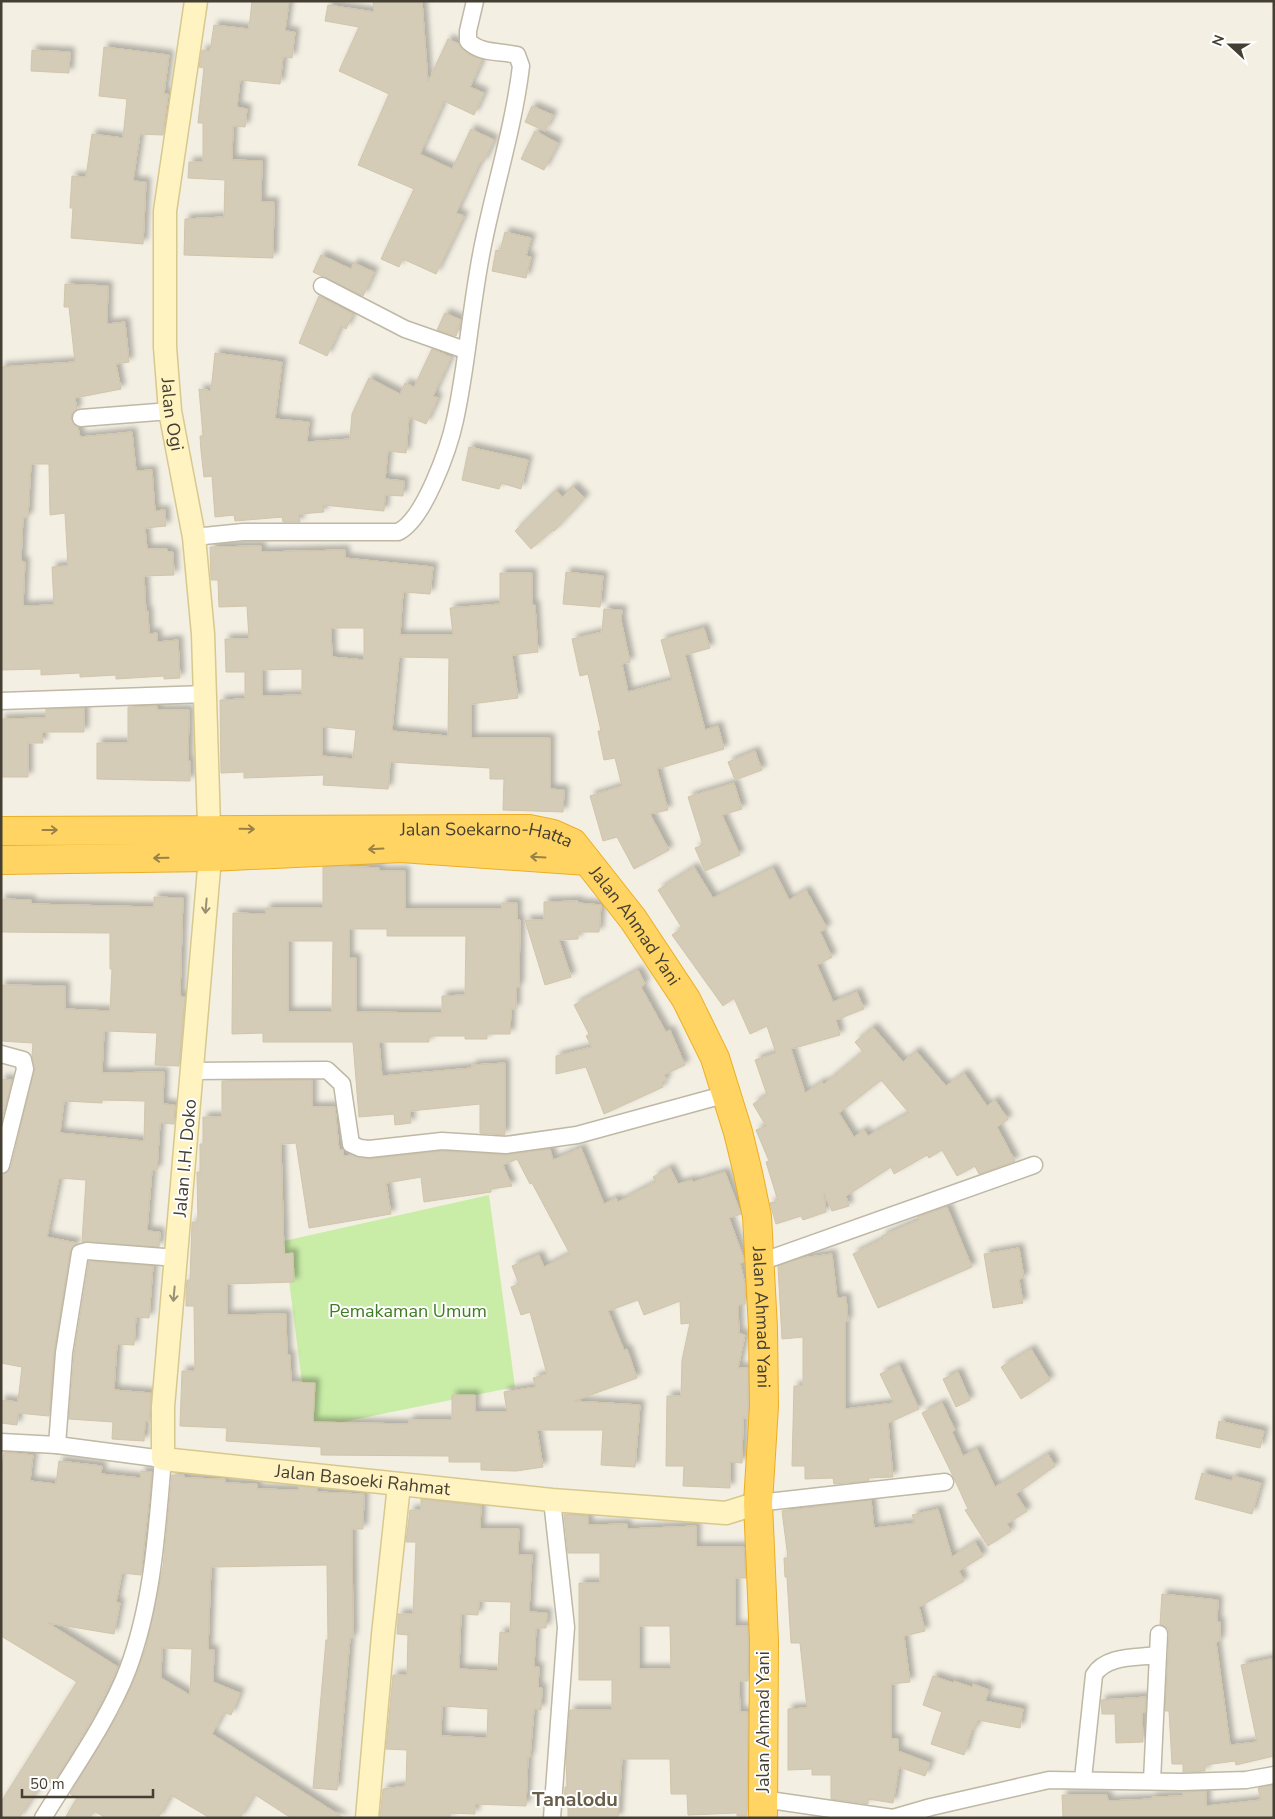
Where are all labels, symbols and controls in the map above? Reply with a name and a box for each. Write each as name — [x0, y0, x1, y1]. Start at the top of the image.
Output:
north arrow — [1205, 20, 1255, 70]
text: N — [1208, 32, 1229, 49]
street label: Jalan Ogi — [155, 376, 189, 453]
street label: Jalan Soekarno-Hatta — [399, 817, 577, 853]
one-way arrow — [42, 825, 58, 835]
one-way arrow — [239, 825, 255, 834]
one-way arrow — [368, 845, 384, 854]
one-way arrow — [531, 852, 547, 861]
one-way arrow — [153, 853, 170, 863]
street label: Jalan Ahmad Yani — [583, 860, 686, 990]
one-way arrow — [201, 897, 211, 913]
street label: Jalan I.H. Doko — [168, 1098, 202, 1219]
street label: Jalan Ahmad Yani — [747, 1245, 776, 1388]
one-way arrow — [170, 1286, 179, 1302]
park label: Pemakaman Umum — [329, 1299, 487, 1323]
street label: Jalan Basoeki Rahmat — [273, 1459, 452, 1501]
street label: Jalan Ahmad Yani — [751, 1651, 775, 1794]
scale bar — [22, 1766, 154, 1798]
text: 50 m — [30, 1774, 65, 1794]
district label: Tanalodu — [532, 1786, 618, 1813]

